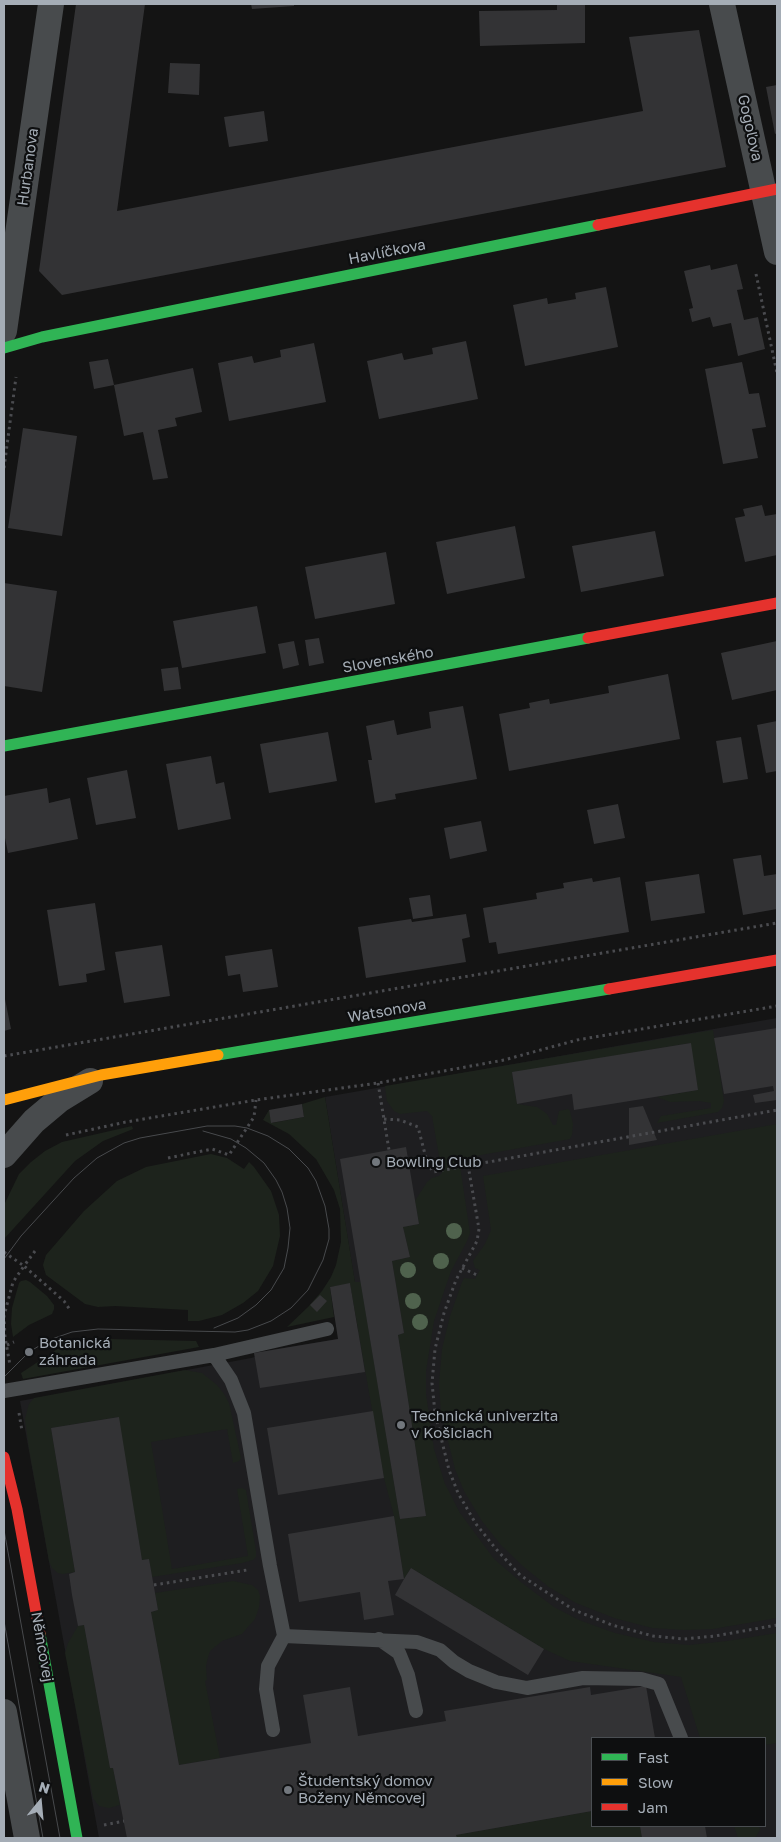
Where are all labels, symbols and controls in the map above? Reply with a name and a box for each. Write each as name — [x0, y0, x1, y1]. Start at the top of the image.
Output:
street label: Gogoľova — [734, 93, 766, 163]
street label: Hurbanova — [14, 127, 42, 207]
street label: Havlíčkova — [347, 236, 427, 268]
street label: Slovenského — [341, 643, 435, 677]
street label: Watsonova — [346, 995, 428, 1027]
place label: Bowling Club — [386, 1153, 481, 1171]
marker: Bowling Club — [370, 1156, 382, 1168]
place label: Botanická záhrada — [39, 1334, 111, 1369]
marker: Botanická záhrada — [23, 1346, 35, 1358]
place label: Technická univerzita v Košiciach — [411, 1407, 558, 1442]
marker: Technická univerzita v Košiciach — [395, 1419, 407, 1431]
street label: Němcovej — [27, 1610, 57, 1684]
legend — [591, 1737, 766, 1827]
text: Fast — [638, 1748, 669, 1766]
place label: Študentský domov Boženy Němcovej — [298, 1772, 433, 1807]
text: Slow — [638, 1773, 673, 1791]
north arrow — [15, 1777, 65, 1827]
text: N — [37, 1777, 52, 1797]
marker: Študentský domov Boženy Němcovej — [282, 1784, 294, 1796]
text: Jam — [638, 1798, 668, 1816]

